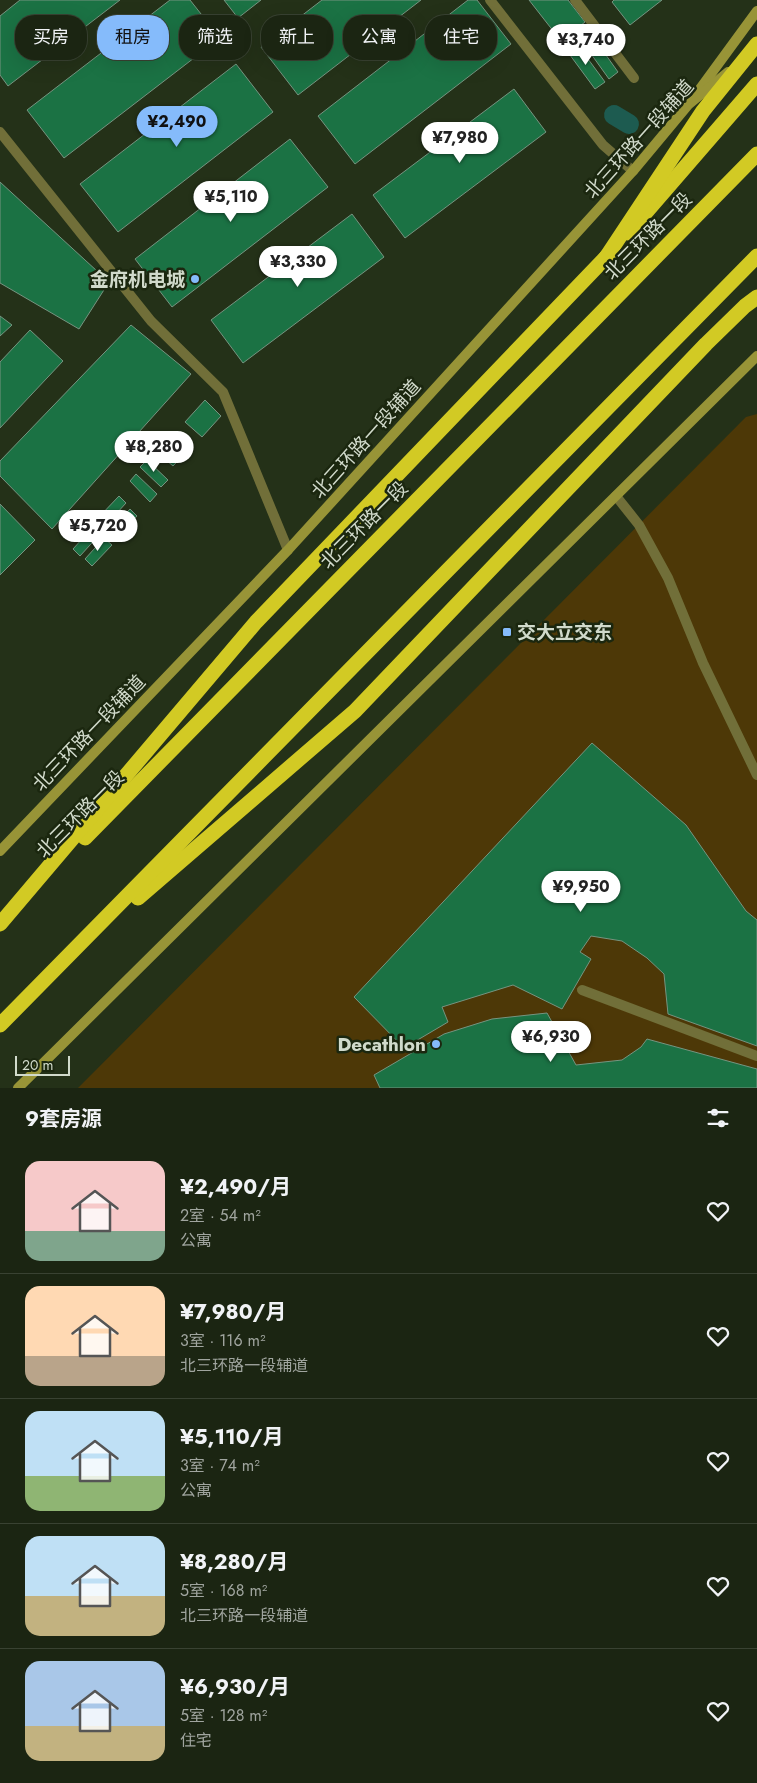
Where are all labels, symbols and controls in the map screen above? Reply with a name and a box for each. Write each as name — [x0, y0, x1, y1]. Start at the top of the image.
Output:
chip: 买房 — [15, 15, 87, 60]
chip: 租房 — [97, 15, 169, 60]
chip: 筛选 — [179, 15, 251, 60]
chip: 新上 — [261, 15, 333, 60]
chip: 公寓 — [343, 15, 415, 60]
chip: 住宅 — [425, 15, 497, 60]
pin: ¥3,740 — [545, 23, 627, 66]
text: ¥3,740 — [558, 28, 615, 51]
street label: 北三环路一段辅道 — [578, 73, 700, 205]
pin: ¥2,490 — [136, 106, 218, 148]
text: ¥2,490 — [148, 110, 206, 133]
pin: ¥7,980 — [419, 121, 501, 164]
text: ¥7,980 — [432, 126, 488, 149]
pin: ¥5,110 — [190, 180, 272, 223]
text: ¥5,110 — [204, 185, 258, 208]
street label: 北三环路一段 — [598, 186, 698, 286]
pin: ¥3,330 — [257, 246, 339, 288]
text: ¥3,330 — [270, 250, 326, 273]
place label: 金府机电城 — [90, 266, 185, 293]
marker: 金府机电城 — [189, 273, 201, 285]
street label: 北三环路一段辅道 — [305, 373, 427, 505]
pin: ¥8,280 — [113, 430, 195, 473]
text: ¥8,280 — [126, 435, 182, 458]
street label: 北三环路一段 — [314, 475, 414, 575]
pin: ¥5,720 — [57, 510, 139, 552]
text: ¥5,720 — [70, 514, 126, 537]
place label: 交大立交东 — [517, 619, 612, 646]
marker: 交大立交东 — [501, 626, 513, 638]
street label: 北三环路一段辅道 — [26, 669, 152, 797]
street label: 北三环路一段 — [30, 764, 130, 864]
pin: ¥9,950 — [540, 870, 622, 913]
text: ¥9,950 — [552, 875, 610, 898]
pin: ¥6,930 — [510, 1020, 592, 1063]
text: ¥6,930 — [522, 1025, 580, 1048]
place label: Decathlon — [337, 1031, 426, 1058]
marker: Decathlon — [430, 1038, 442, 1050]
scale bar — [15, 1053, 70, 1076]
text: 20 m — [22, 1055, 54, 1075]
text: 9套房源 — [25, 1104, 102, 1134]
icon: filters — [704, 1104, 732, 1132]
text: ¥2,490/月 — [180, 1172, 291, 1202]
icon: home — [65, 1181, 125, 1241]
icon: heart — [704, 1197, 732, 1225]
text: 2室 · 54 m² — [180, 1204, 261, 1227]
text: 公寓 — [180, 1229, 212, 1252]
text: ¥7,980/月 — [180, 1297, 286, 1327]
icon: home — [65, 1306, 125, 1366]
icon: heart — [704, 1322, 732, 1350]
text: 3室 · 116 m² — [180, 1329, 266, 1352]
text: 北三环路一段辅道 — [180, 1354, 308, 1377]
text: ¥5,110/月 — [180, 1422, 283, 1452]
icon: home — [65, 1431, 125, 1491]
icon: heart — [704, 1447, 732, 1475]
text: 3室 · 74 m² — [180, 1454, 260, 1477]
text: 公寓 — [180, 1479, 212, 1502]
text: ¥8,280/月 — [180, 1547, 288, 1577]
icon: home — [65, 1556, 125, 1616]
icon: heart — [704, 1572, 732, 1600]
text: 5室 · 168 m² — [180, 1579, 267, 1602]
text: 北三环路一段辅道 — [180, 1604, 308, 1627]
text: ¥6,930/月 — [180, 1672, 290, 1702]
icon: home — [65, 1681, 125, 1741]
icon: heart — [704, 1697, 732, 1725]
text: 5室 · 128 m² — [180, 1704, 267, 1727]
text: 住宅 — [180, 1729, 212, 1752]

